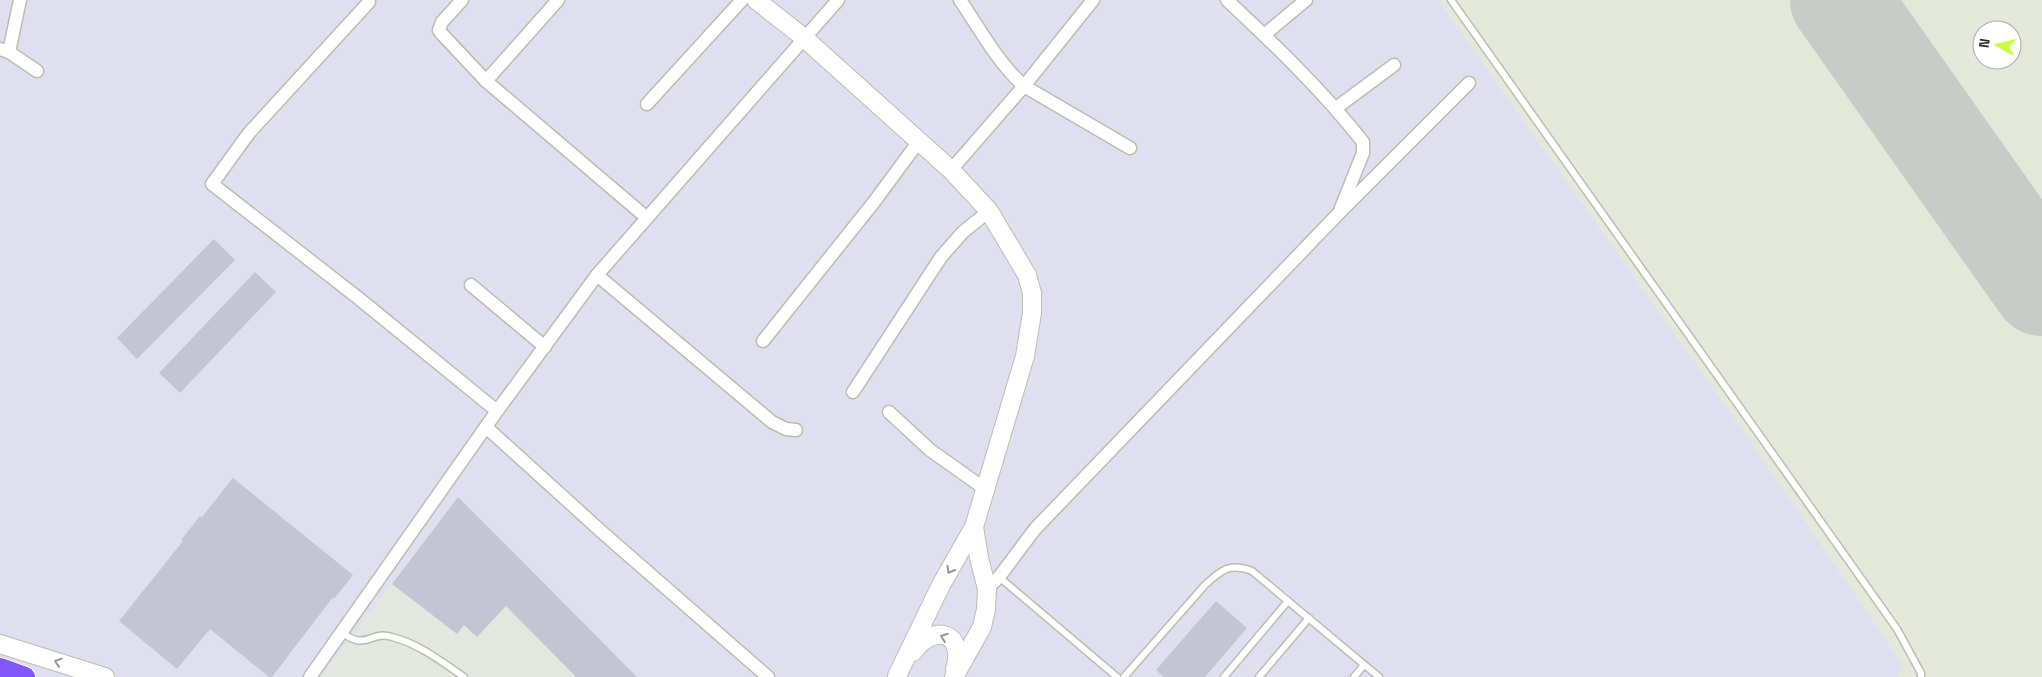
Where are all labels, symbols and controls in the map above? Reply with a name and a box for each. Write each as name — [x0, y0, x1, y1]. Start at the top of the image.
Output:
north arrow — [1972, 20, 2022, 70]
text: N — [1975, 37, 1994, 49]
one-way arrow — [946, 564, 956, 573]
one-way arrow — [940, 633, 949, 643]
one-way arrow — [55, 658, 63, 668]

